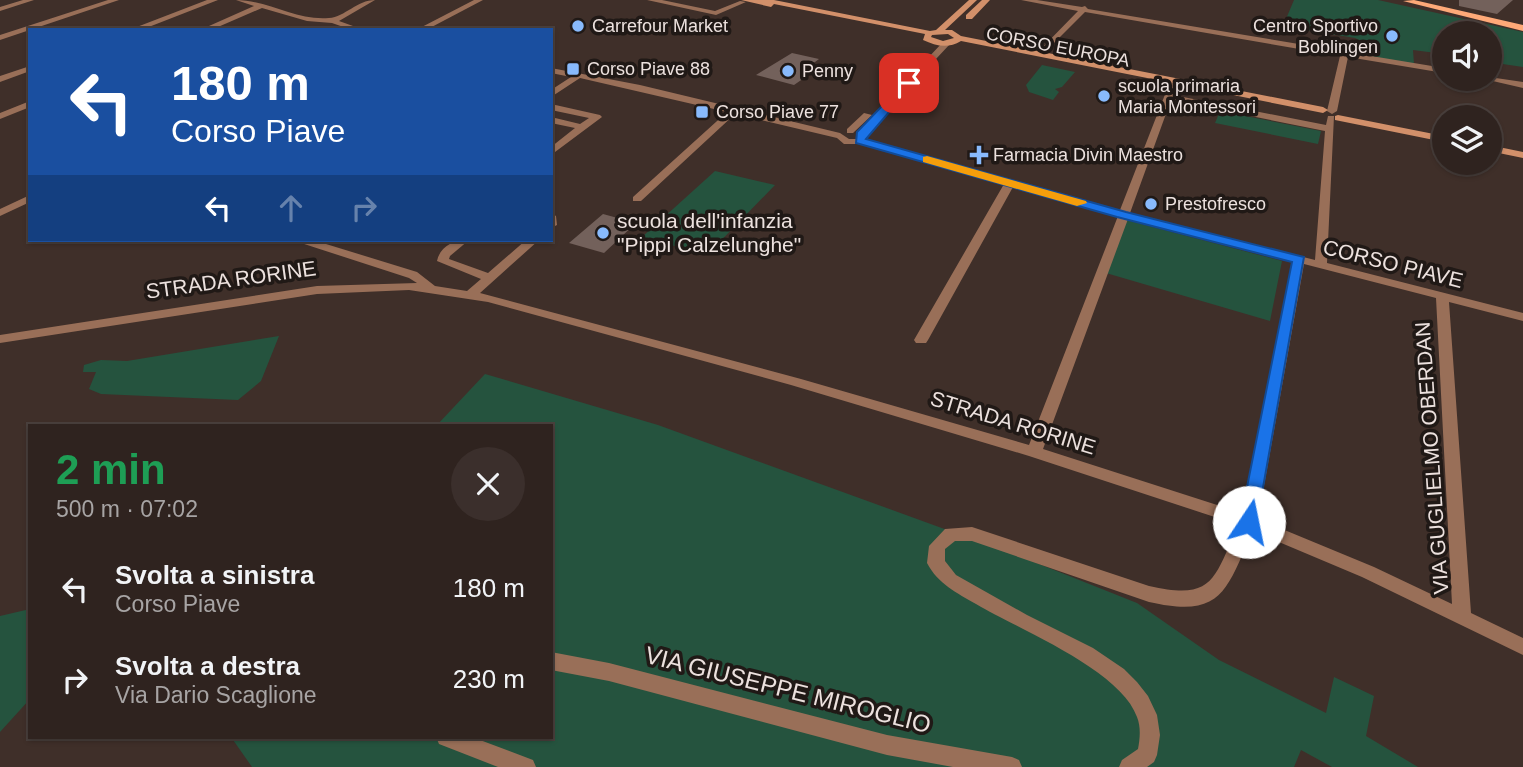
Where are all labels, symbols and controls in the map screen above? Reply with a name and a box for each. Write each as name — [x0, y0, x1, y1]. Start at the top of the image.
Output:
place label: Carrefour Market — [592, 16, 728, 36]
place label: Centro Sportivo Boblingen — [1253, 16, 1378, 57]
marker: Carrefour Market — [570, 18, 586, 34]
map controls — [1432, 21, 1502, 175]
button: sound — [1432, 21, 1502, 91]
street label: CORSO EUROPA — [985, 23, 1131, 71]
marker: Centro Sportivo Boblingen — [1384, 28, 1400, 44]
pin — [879, 53, 939, 113]
icon: left — [56, 56, 147, 147]
text: 180 m — [171, 56, 310, 110]
place label: Corso Piave 88 — [587, 59, 710, 79]
marker: Corso Piave 88 — [565, 61, 581, 77]
place label: Penny — [802, 61, 853, 81]
marker: Penny — [780, 63, 796, 79]
icon: arrive — [890, 64, 928, 102]
place label: scuola primaria Maria Montessori — [1118, 76, 1256, 117]
marker: scuola primaria Maria Montessori — [1096, 88, 1112, 104]
place label: Corso Piave 77 — [716, 102, 839, 122]
marker: Corso Piave 77 — [694, 104, 710, 120]
button: layers — [1432, 105, 1502, 175]
text: Corso Piave — [171, 113, 345, 149]
place label: Farmacia Divin Maestro — [993, 145, 1183, 165]
marker: Farmacia Divin Maestro — [971, 147, 987, 163]
icon: left — [199, 189, 237, 227]
icon: ahead — [272, 189, 310, 227]
icon: right — [345, 189, 383, 227]
place label: Prestofresco — [1165, 194, 1266, 214]
marker: Prestofresco — [1143, 196, 1159, 212]
place label: scuola dell'infanzia "Pippi Calzelunghe" — [617, 209, 801, 256]
marker: scuola dell'infanzia "Pippi Calzelunghe" — [595, 225, 611, 241]
street label: CORSO PIAVE — [1321, 235, 1465, 292]
street label: STRADA RORINE — [144, 256, 317, 303]
street label: VIA GUGLIELMO OBERDAN — [1411, 321, 1452, 595]
street label: STRADA RORINE — [928, 386, 1099, 459]
text: 2 min — [56, 446, 166, 493]
button: close — [451, 447, 525, 521]
position arrow — [1212, 485, 1286, 559]
text: 500 m · 07:02 — [56, 496, 198, 522]
text: Svolta a sinistra — [115, 560, 314, 590]
icon: left — [56, 570, 94, 608]
text: 180 m — [453, 573, 525, 603]
text: Corso Piave — [115, 591, 240, 617]
street label: VIA GIUSEPPE MIROGLIO — [643, 641, 934, 738]
text: Svolta a destra — [115, 651, 300, 681]
icon: right — [56, 661, 94, 699]
text: 230 m — [453, 664, 525, 694]
text: Via Dario Scaglione — [115, 682, 317, 708]

